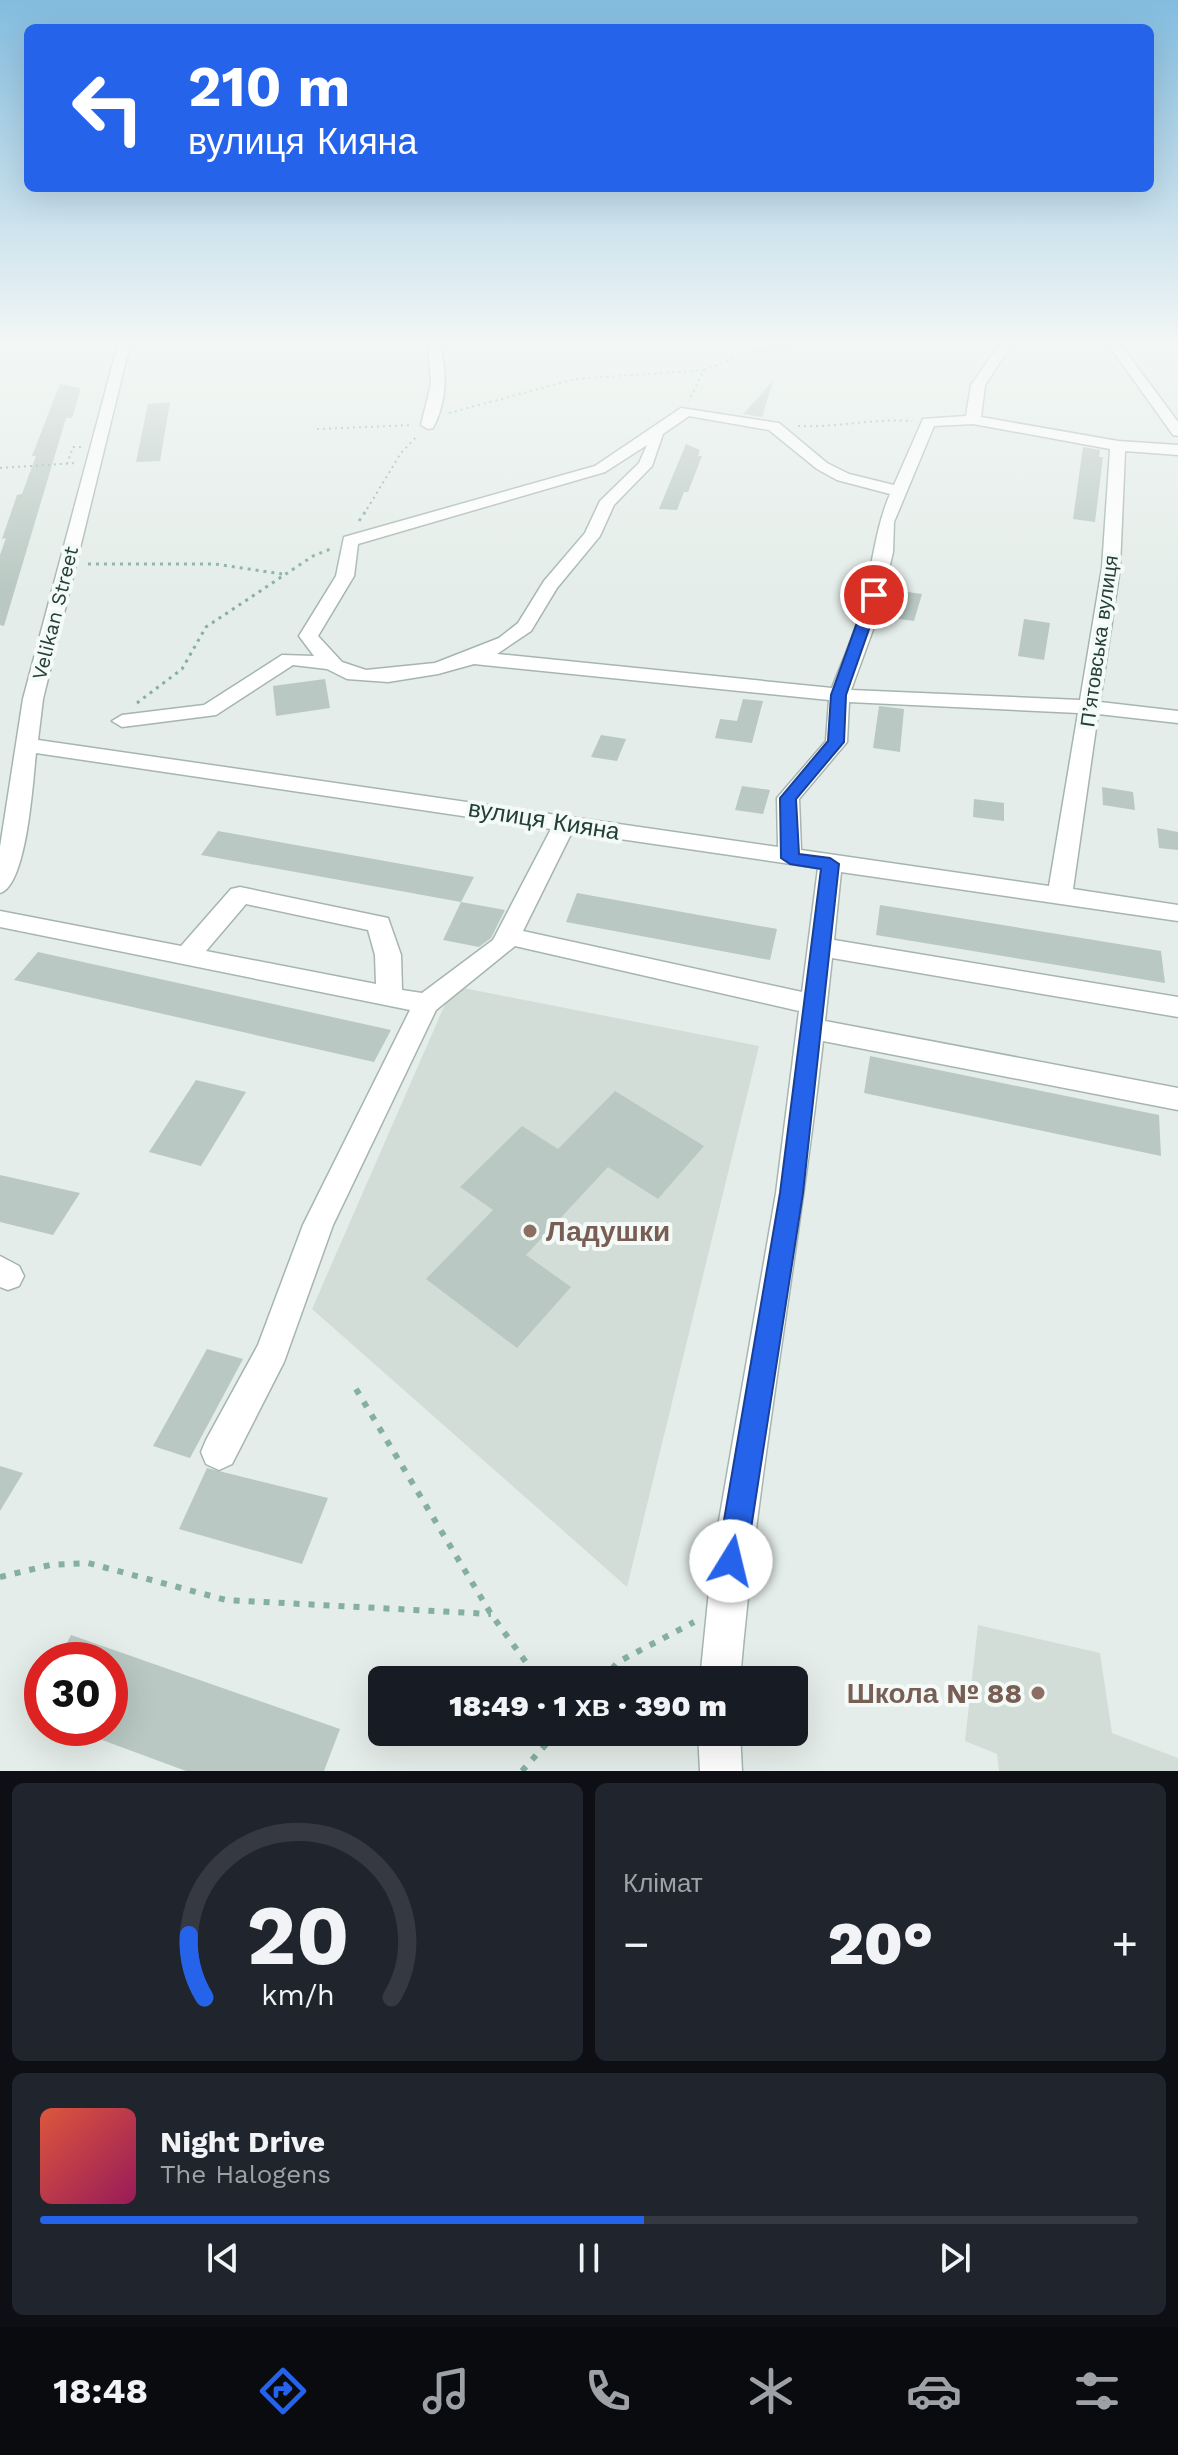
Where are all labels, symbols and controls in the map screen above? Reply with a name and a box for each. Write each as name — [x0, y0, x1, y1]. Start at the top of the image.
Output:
text: 210 m — [188, 54, 350, 120]
icon: left — [56, 56, 160, 160]
text: вулиця Кияна — [188, 121, 418, 163]
street label: Velikan Street — [27, 543, 83, 682]
street label: П’ятовська вулиця — [1075, 554, 1123, 728]
pin — [840, 561, 908, 629]
icon: arrive — [852, 573, 896, 617]
street label: вулиця Кияна — [466, 794, 622, 846]
place label: Ладушки — [546, 1215, 670, 1248]
marker: Ладушки — [521, 1222, 539, 1240]
position arrow — [689, 1519, 773, 1603]
speed limit sign: 30 — [24, 1642, 128, 1746]
place label: Школа № 88 — [847, 1677, 1022, 1710]
marker: Школа № 88 — [1029, 1684, 1047, 1702]
text: 18:49 · 1 хв · 390 m — [449, 1688, 727, 1723]
text: Клімат — [623, 1868, 703, 1898]
text: 20 — [246, 1887, 349, 1984]
text: 20° — [828, 1908, 933, 1979]
text: − — [623, 1918, 650, 1970]
text: + — [1111, 1918, 1138, 1970]
text: km/h — [261, 1978, 334, 2012]
text: Night Drive — [160, 2124, 325, 2159]
text: The Halogens — [160, 2159, 331, 2189]
icon: previous — [201, 2236, 245, 2280]
icon: pause — [567, 2236, 611, 2280]
icon: next — [933, 2236, 977, 2280]
icon: directions — [255, 2363, 311, 2419]
icon: music — [418, 2363, 474, 2419]
icon: phone — [580, 2363, 636, 2419]
icon: climate — [743, 2363, 799, 2419]
icon: car — [906, 2363, 962, 2419]
icon: filters — [1069, 2363, 1125, 2419]
text: 18:48 — [53, 2370, 148, 2412]

